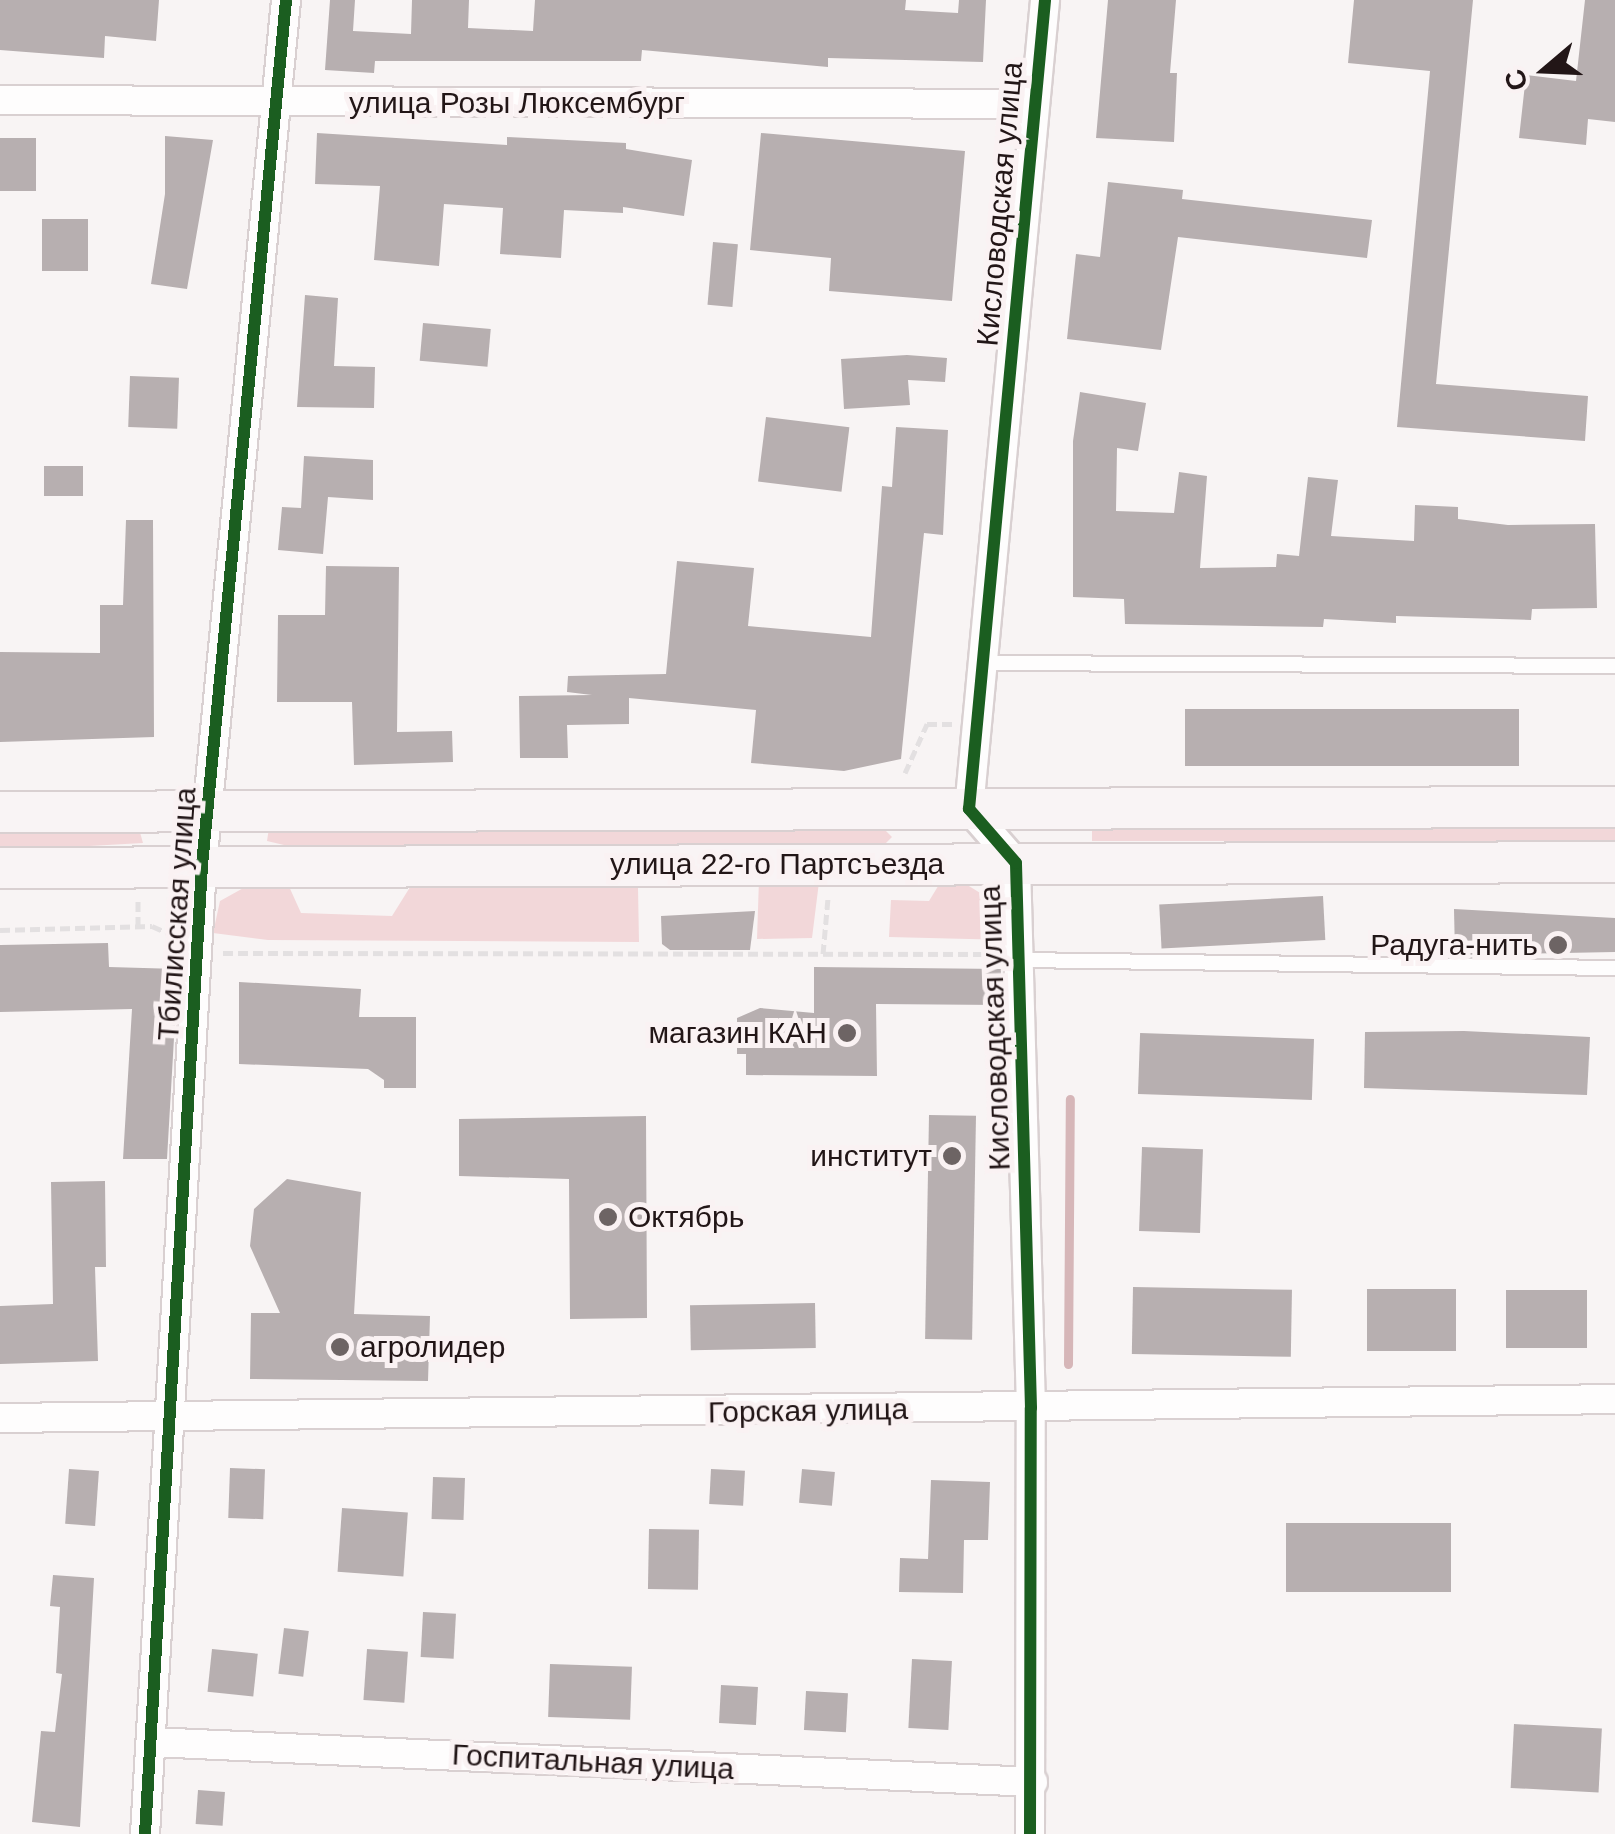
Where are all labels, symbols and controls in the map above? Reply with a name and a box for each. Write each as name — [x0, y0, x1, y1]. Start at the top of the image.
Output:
north arrow — [1495, 20, 1595, 120]
street label: Кисловодская улица — [970, 60, 1030, 348]
text: С — [1498, 65, 1534, 95]
street label: улица Розы Люксембург — [349, 85, 685, 121]
street label: Тбилисская улица — [150, 786, 204, 1042]
street label: улица 22-го Партсъезда — [610, 846, 944, 882]
street label: Кисловодская улица — [972, 885, 1018, 1171]
place label: Радуга-нить — [1370, 927, 1538, 963]
marker: Радуга-нить — [1547, 934, 1569, 956]
place label: магазин КАН — [648, 1015, 827, 1051]
marker: магазин КАН — [836, 1022, 858, 1044]
place label: институт — [810, 1138, 932, 1174]
marker: институт — [941, 1145, 963, 1167]
place label: Октябрь — [628, 1199, 744, 1235]
marker: Октябрь — [597, 1206, 619, 1228]
place label: агролидер — [360, 1329, 505, 1365]
marker: агролидер — [329, 1336, 351, 1358]
street label: Горская улица — [708, 1391, 908, 1431]
street label: Госпитальная улица — [451, 1737, 735, 1787]

